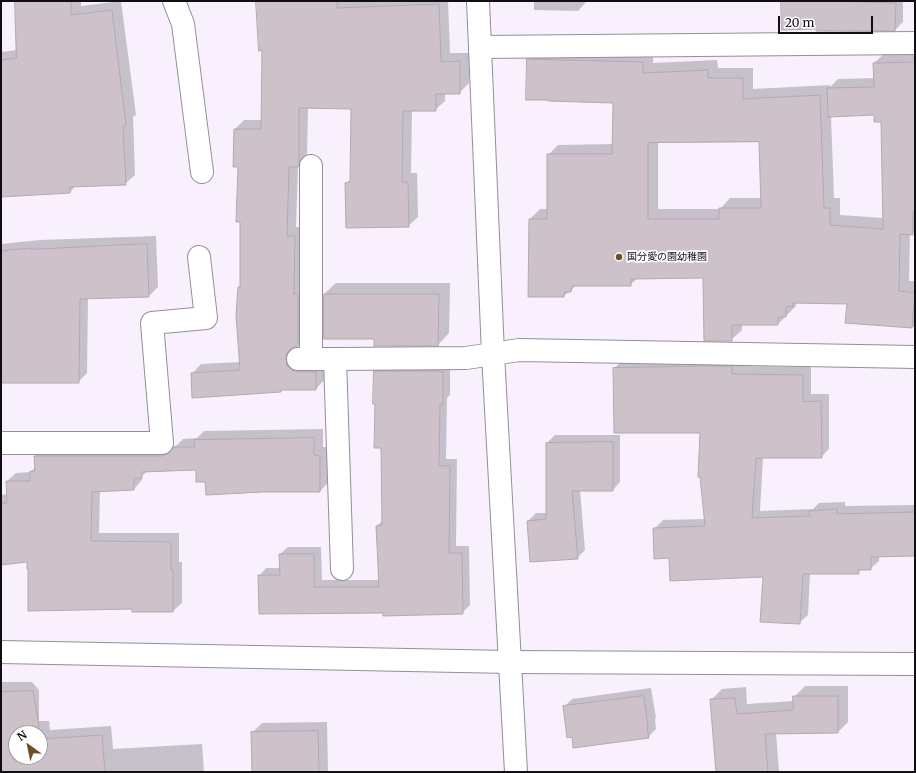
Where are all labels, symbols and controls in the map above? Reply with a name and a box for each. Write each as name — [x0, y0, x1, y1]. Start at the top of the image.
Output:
scale bar — [780, 8, 875, 34]
text: 20 m — [785, 15, 814, 30]
place label: 国分愛の園幼稚園 — [627, 251, 707, 263]
marker: 国分愛の園幼稚園 — [614, 252, 624, 262]
north arrow — [8, 725, 48, 765]
text: N — [15, 728, 29, 744]

